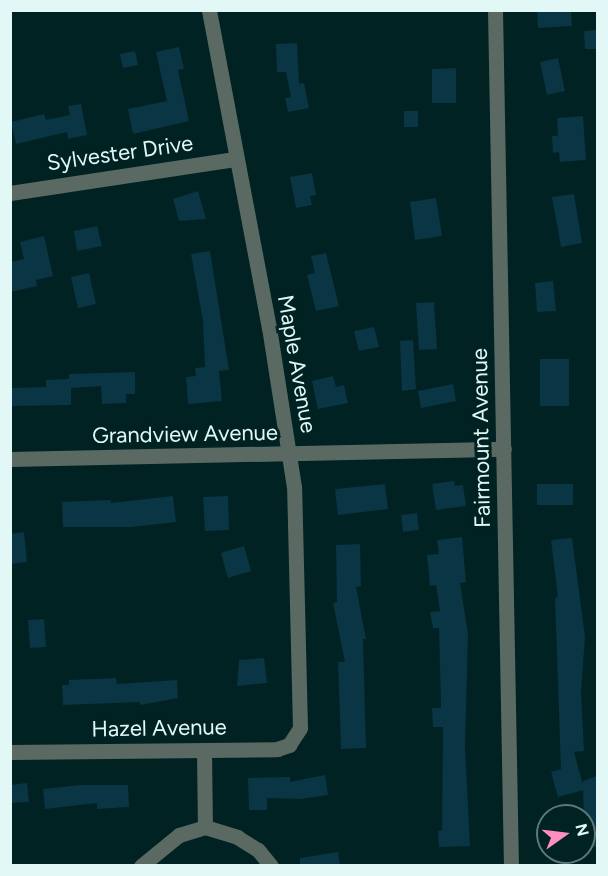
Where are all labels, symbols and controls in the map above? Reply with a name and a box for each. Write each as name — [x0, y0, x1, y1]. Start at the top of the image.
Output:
street label: Sylvester Drive — [45, 130, 195, 176]
street label: Maple Avenue — [272, 293, 322, 435]
street label: Fairmount Avenue — [466, 348, 496, 528]
street label: Grandview Avenue — [92, 419, 278, 449]
street label: Hazel Avenue — [91, 714, 227, 742]
north arrow — [536, 804, 596, 864]
text: N — [571, 822, 593, 838]

